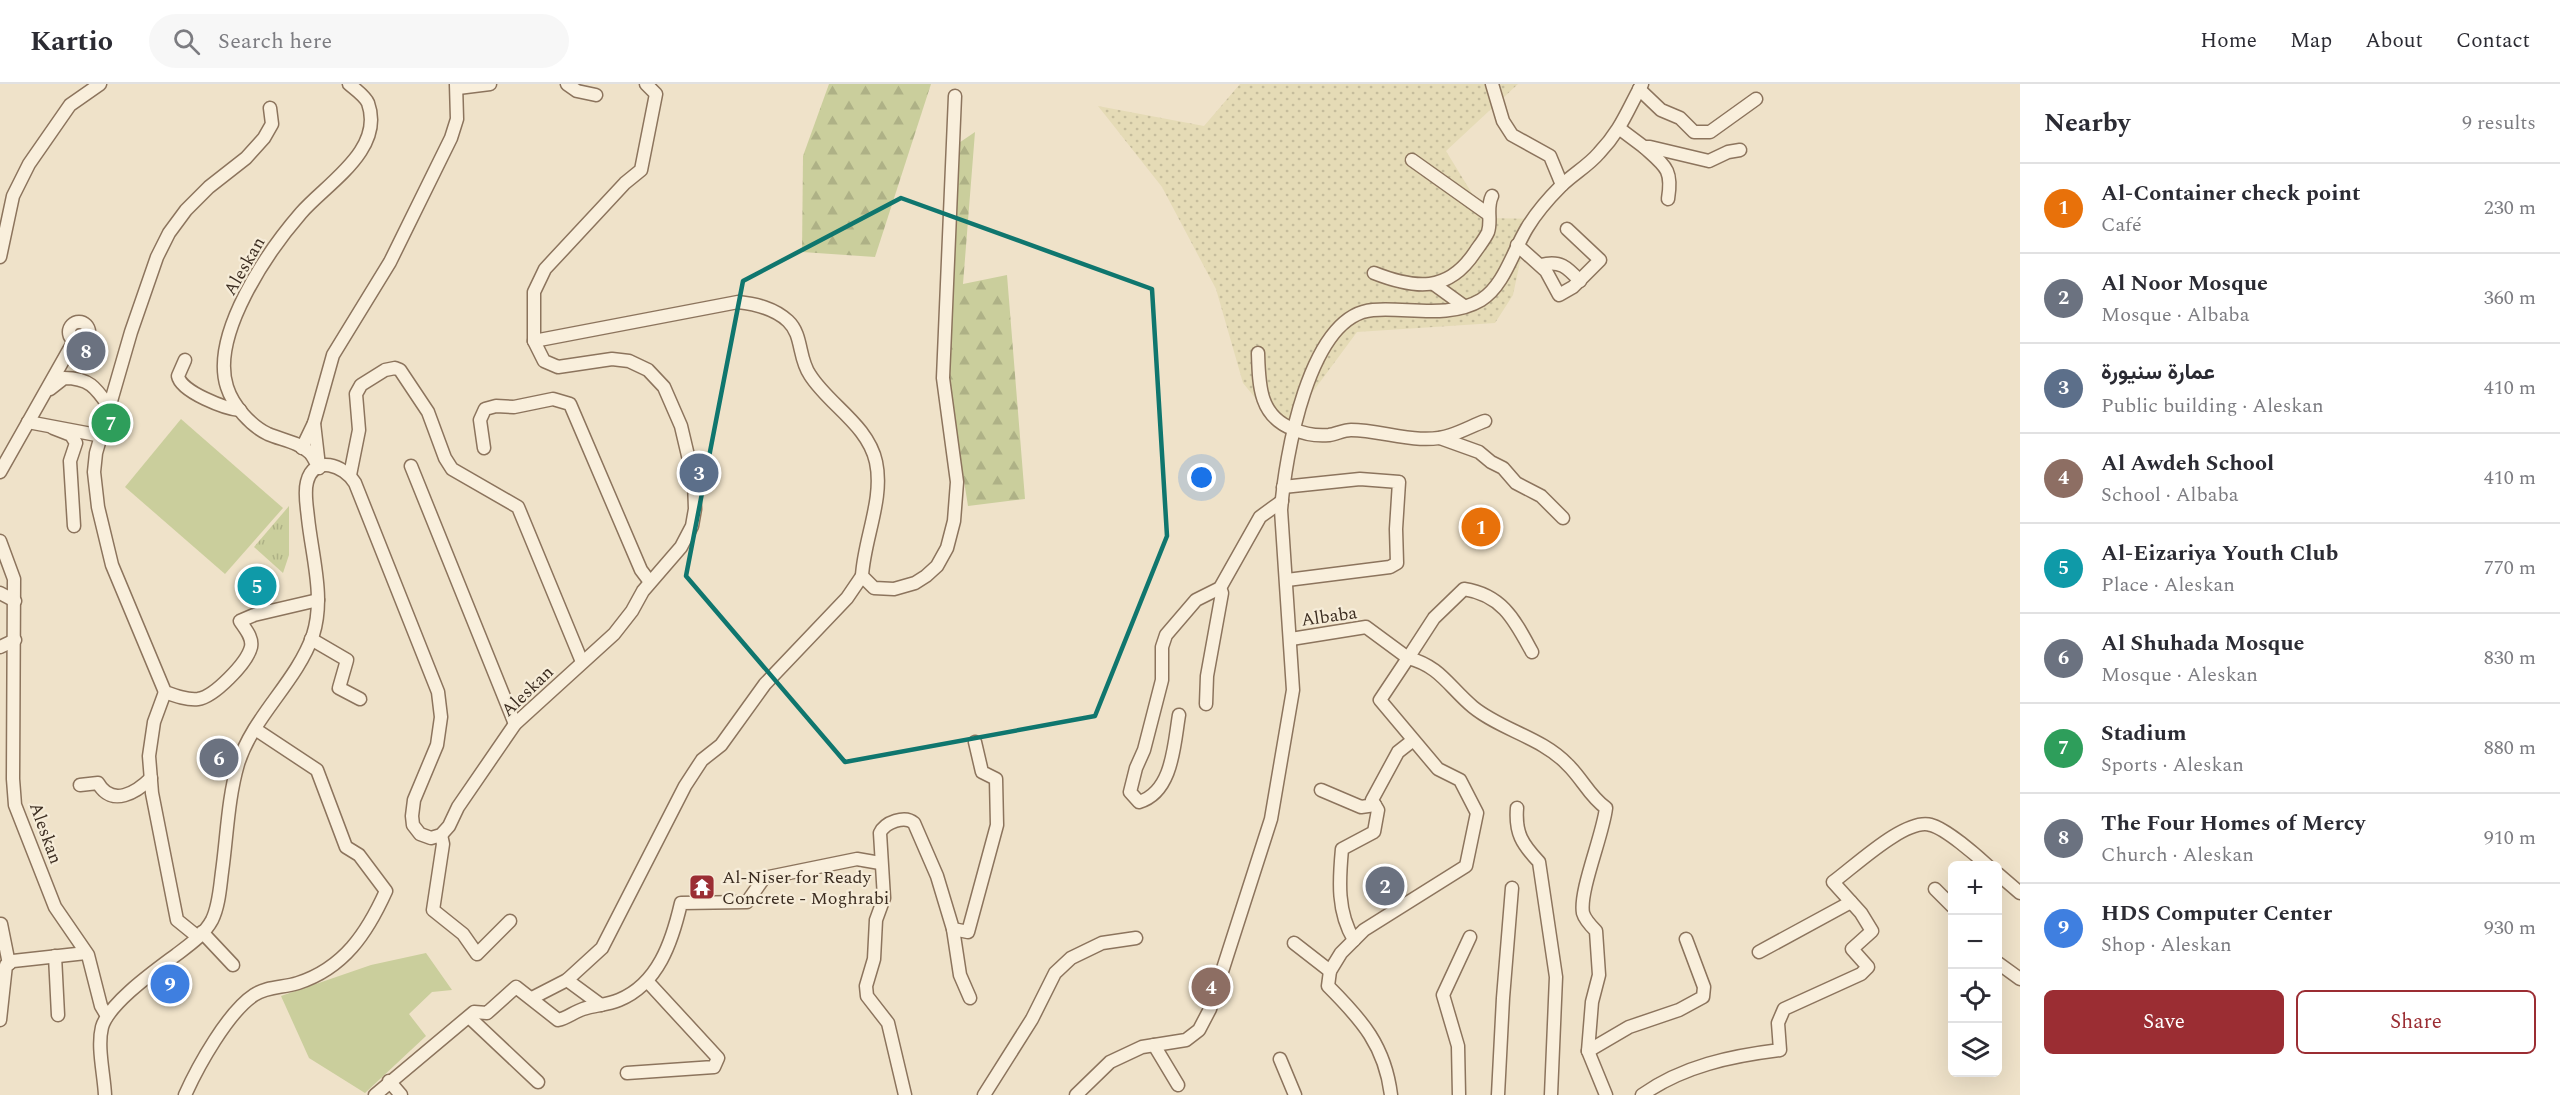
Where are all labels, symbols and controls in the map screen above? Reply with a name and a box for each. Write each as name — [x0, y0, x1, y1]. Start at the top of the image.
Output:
search box — [149, 14, 569, 68]
text: Kartio — [30, 20, 113, 63]
icon: search — [170, 25, 203, 58]
text: Search here — [218, 25, 332, 58]
text: Home — [2200, 25, 2257, 57]
text: Map — [2290, 25, 2332, 57]
text: About — [2365, 25, 2423, 57]
text: Contact — [2456, 25, 2530, 57]
text: Nearby — [2044, 103, 2130, 143]
text: 9 results — [2462, 108, 2536, 138]
text: Al-Container check point — [2101, 177, 2361, 210]
text: 1 — [2058, 193, 2069, 223]
text: 230 m — [2484, 193, 2536, 223]
text: Café — [2101, 210, 2142, 240]
street label: Aleskan — [217, 232, 272, 301]
text: Al Noor Mosque — [2101, 267, 2268, 300]
text: 2 — [2058, 283, 2069, 313]
text: 360 m — [2484, 283, 2536, 313]
text: Mosque · Albaba — [2101, 300, 2249, 330]
pin: 8 — [66, 328, 106, 374]
text: عمارة سنيورة — [2101, 356, 2215, 389]
text: 3 — [2058, 373, 2069, 403]
text: 410 m — [2484, 373, 2536, 403]
text: Public building · Aleskan — [2101, 391, 2324, 421]
pin: 7 — [92, 400, 130, 446]
text: Al Awdeh School — [2101, 447, 2274, 480]
pin: 3 — [680, 450, 718, 496]
your location — [1187, 463, 1216, 492]
text: 4 — [2058, 463, 2069, 493]
text: 410 m — [2484, 463, 2536, 493]
text: School · Albaba — [2101, 480, 2239, 510]
pin: 1 — [1462, 504, 1500, 550]
text: Al-Eizariya Youth Club — [2101, 537, 2338, 570]
text: 5 — [2058, 553, 2069, 583]
text: 770 m — [2484, 553, 2536, 583]
pin: 5 — [238, 564, 276, 608]
text: Place · Aleskan — [2101, 570, 2235, 600]
street label: Albaba — [1299, 599, 1359, 634]
text: Al Shuhada Mosque — [2101, 627, 2305, 660]
text: 6 — [2058, 643, 2069, 673]
text: 830 m — [2484, 643, 2536, 673]
street label: Aleskan — [495, 659, 560, 723]
text: Mosque · Aleskan — [2101, 660, 2258, 690]
text: Stadium — [2101, 717, 2186, 750]
text: 7 — [2058, 733, 2069, 763]
text: 880 m — [2484, 733, 2536, 763]
pin: 6 — [200, 736, 238, 780]
text: Sports · Aleskan — [2101, 750, 2244, 780]
street label: Aleskan — [22, 798, 69, 868]
text: The Four Homes of Mercy — [2101, 807, 2365, 840]
text: 8 — [2058, 823, 2069, 853]
text: 910 m — [2484, 823, 2536, 853]
text: Church · Aleskan — [2101, 840, 2254, 870]
map controls — [1948, 861, 2002, 1077]
button: + — [1948, 861, 2002, 915]
place label: Al-Niser for Ready Concrete - Moghrabi — [722, 864, 889, 912]
pin: 2 — [1366, 864, 1404, 908]
temple icon: Al-Niser for Ready Concrete - Moghrabi — [687, 872, 717, 902]
text: HDS Computer Center — [2101, 897, 2332, 930]
text: 9 — [2058, 913, 2069, 943]
text: 930 m — [2484, 913, 2536, 943]
button: − — [1948, 915, 2002, 969]
text: Shop · Aleskan — [2101, 930, 2232, 960]
pin: 9 — [150, 962, 190, 1006]
pin: 4 — [1192, 964, 1230, 1010]
button: locate — [1948, 969, 2002, 1023]
button: Save — [2044, 990, 2284, 1054]
button: Share — [2296, 990, 2536, 1054]
button: layers — [1948, 1023, 2002, 1077]

